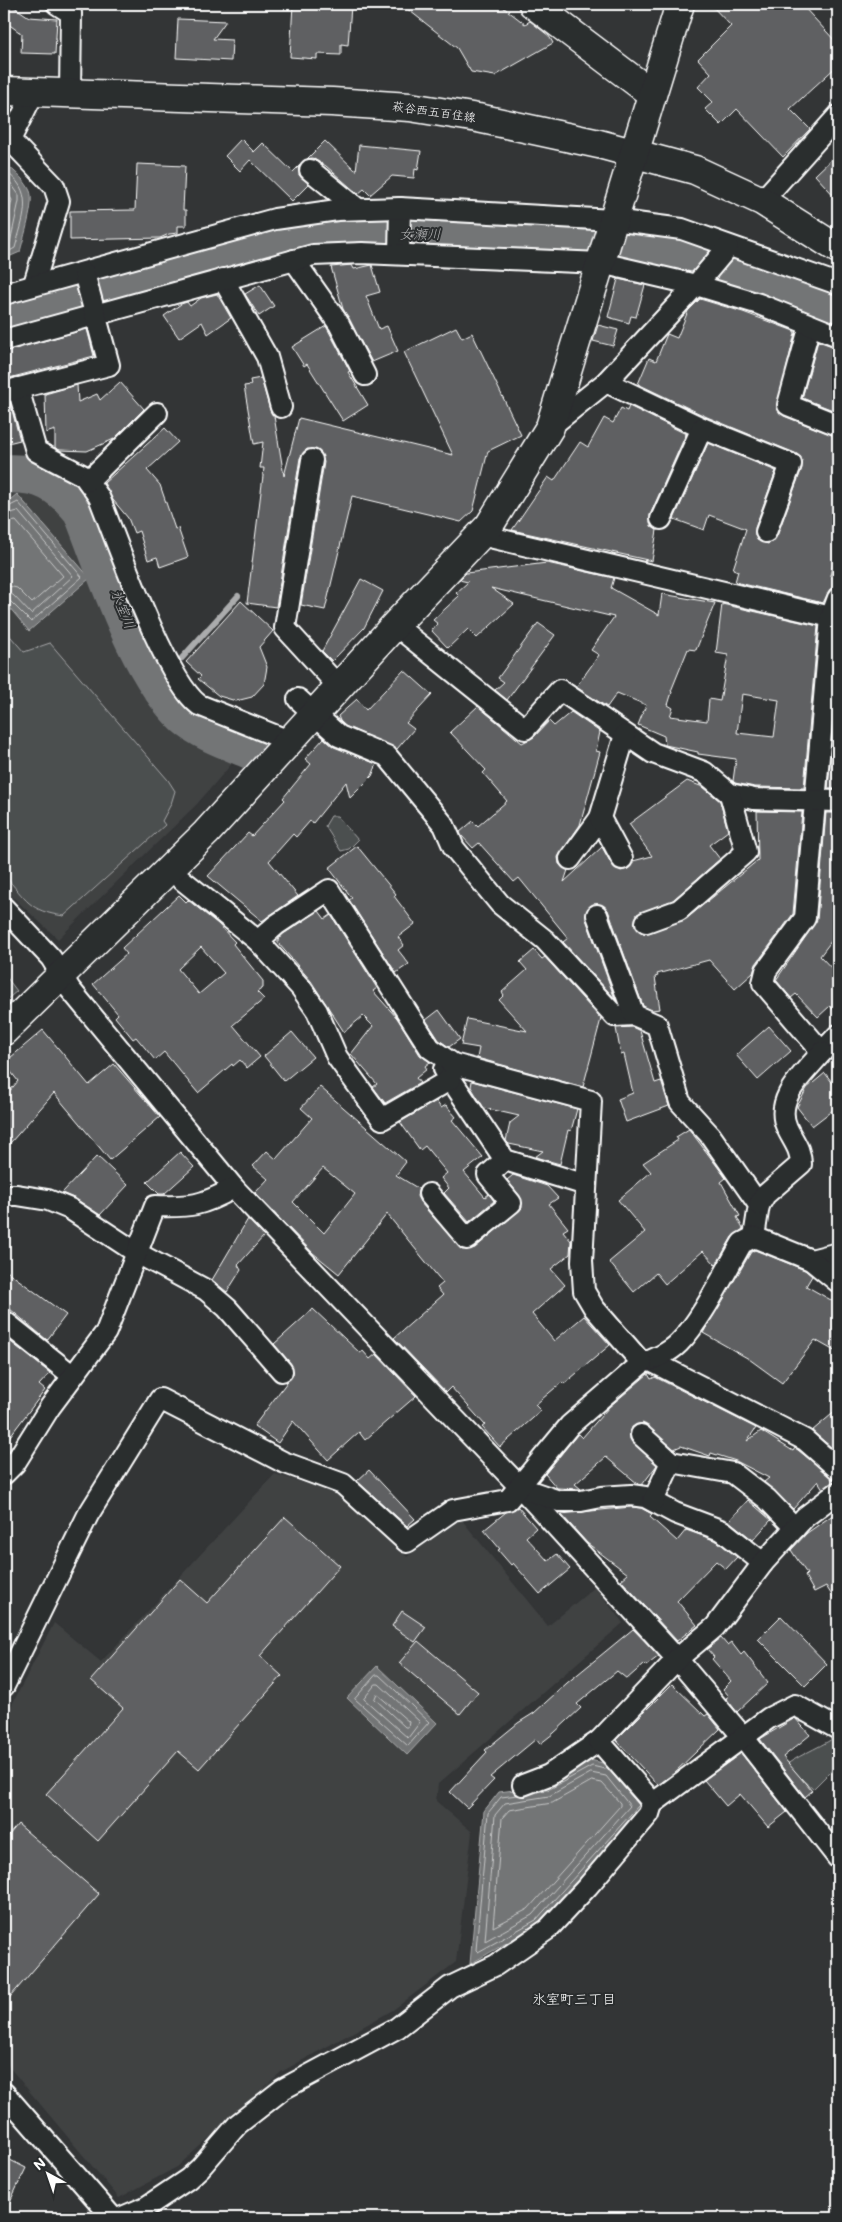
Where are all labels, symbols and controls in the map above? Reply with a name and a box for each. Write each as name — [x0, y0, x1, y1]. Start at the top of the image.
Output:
street label: 萩谷西五百住線 — [391, 97, 477, 125]
water label: 女瀬川 — [399, 224, 441, 243]
water label: 氷室川 — [107, 586, 140, 632]
district label: 氷室町三丁目 — [532, 1989, 616, 2008]
north arrow — [22, 2150, 72, 2200]
text: N — [29, 2153, 50, 2174]

